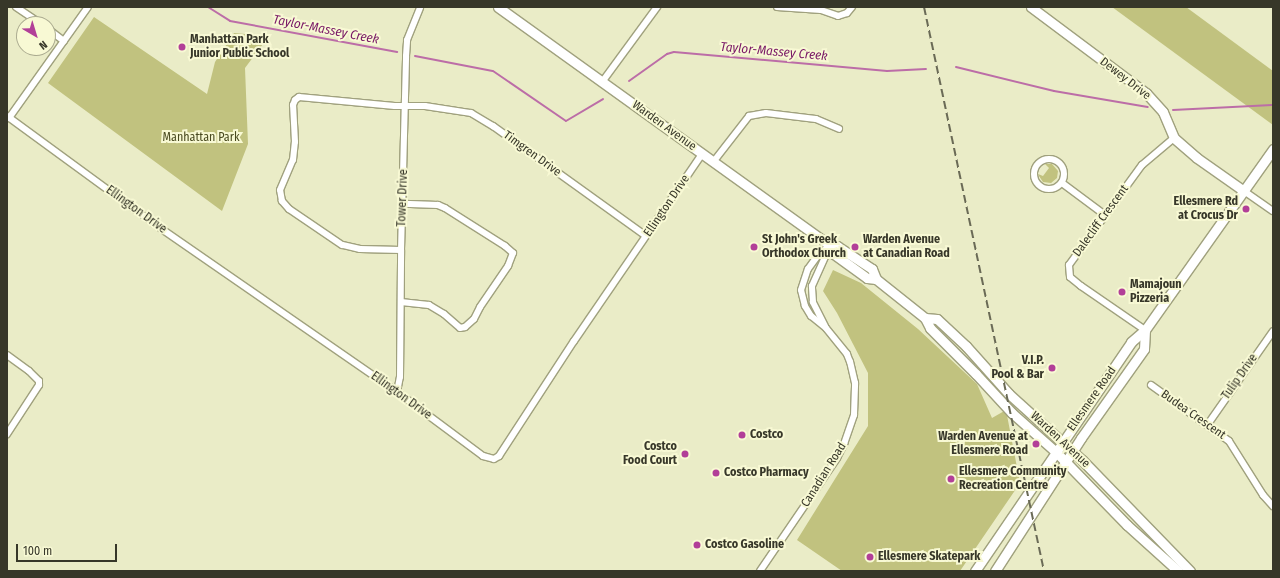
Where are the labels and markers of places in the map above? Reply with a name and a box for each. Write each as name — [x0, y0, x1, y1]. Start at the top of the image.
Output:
place label: Manhattan Park Junior Public School — [190, 33, 289, 61]
marker: Manhattan Park Junior Public School — [177, 42, 187, 52]
place label: Ellesmere Rd at Crocus Dr — [1174, 195, 1238, 223]
marker: Ellesmere Rd at Crocus Dr — [1241, 204, 1251, 214]
place label: St John's Greek Orthodox Church — [762, 233, 846, 261]
place label: Warden Avenue at Canadian Road — [863, 233, 950, 261]
marker: St John's Greek Orthodox Church — [749, 242, 759, 252]
marker: Warden Avenue at Canadian Road — [850, 242, 860, 252]
place label: Mamajoun Pizzeria — [1130, 278, 1182, 306]
marker: Mamajoun Pizzeria — [1117, 287, 1127, 297]
place label: V.I.P. Pool & Bar — [991, 354, 1044, 382]
marker: V.I.P. Pool & Bar — [1047, 363, 1057, 373]
place label: Costco — [750, 428, 783, 442]
marker: Costco — [737, 430, 747, 440]
place label: Warden Avenue at Ellesmere Road — [938, 430, 1028, 458]
marker: Warden Avenue at Ellesmere Road — [1031, 439, 1041, 449]
place label: Costco Food Court — [623, 440, 677, 468]
marker: Costco Food Court — [680, 449, 690, 459]
place label: Ellesmere Community Recreation Centre — [959, 465, 1067, 493]
place label: Costco Pharmacy — [724, 466, 809, 480]
marker: Costco Pharmacy — [711, 468, 721, 478]
marker: Ellesmere Community Recreation Centre — [946, 474, 956, 484]
place label: Costco Gasoline — [705, 538, 784, 552]
marker: Costco Gasoline — [692, 540, 702, 550]
place label: Ellesmere Skatepark — [878, 550, 980, 564]
marker: Ellesmere Skatepark — [865, 552, 875, 562]

